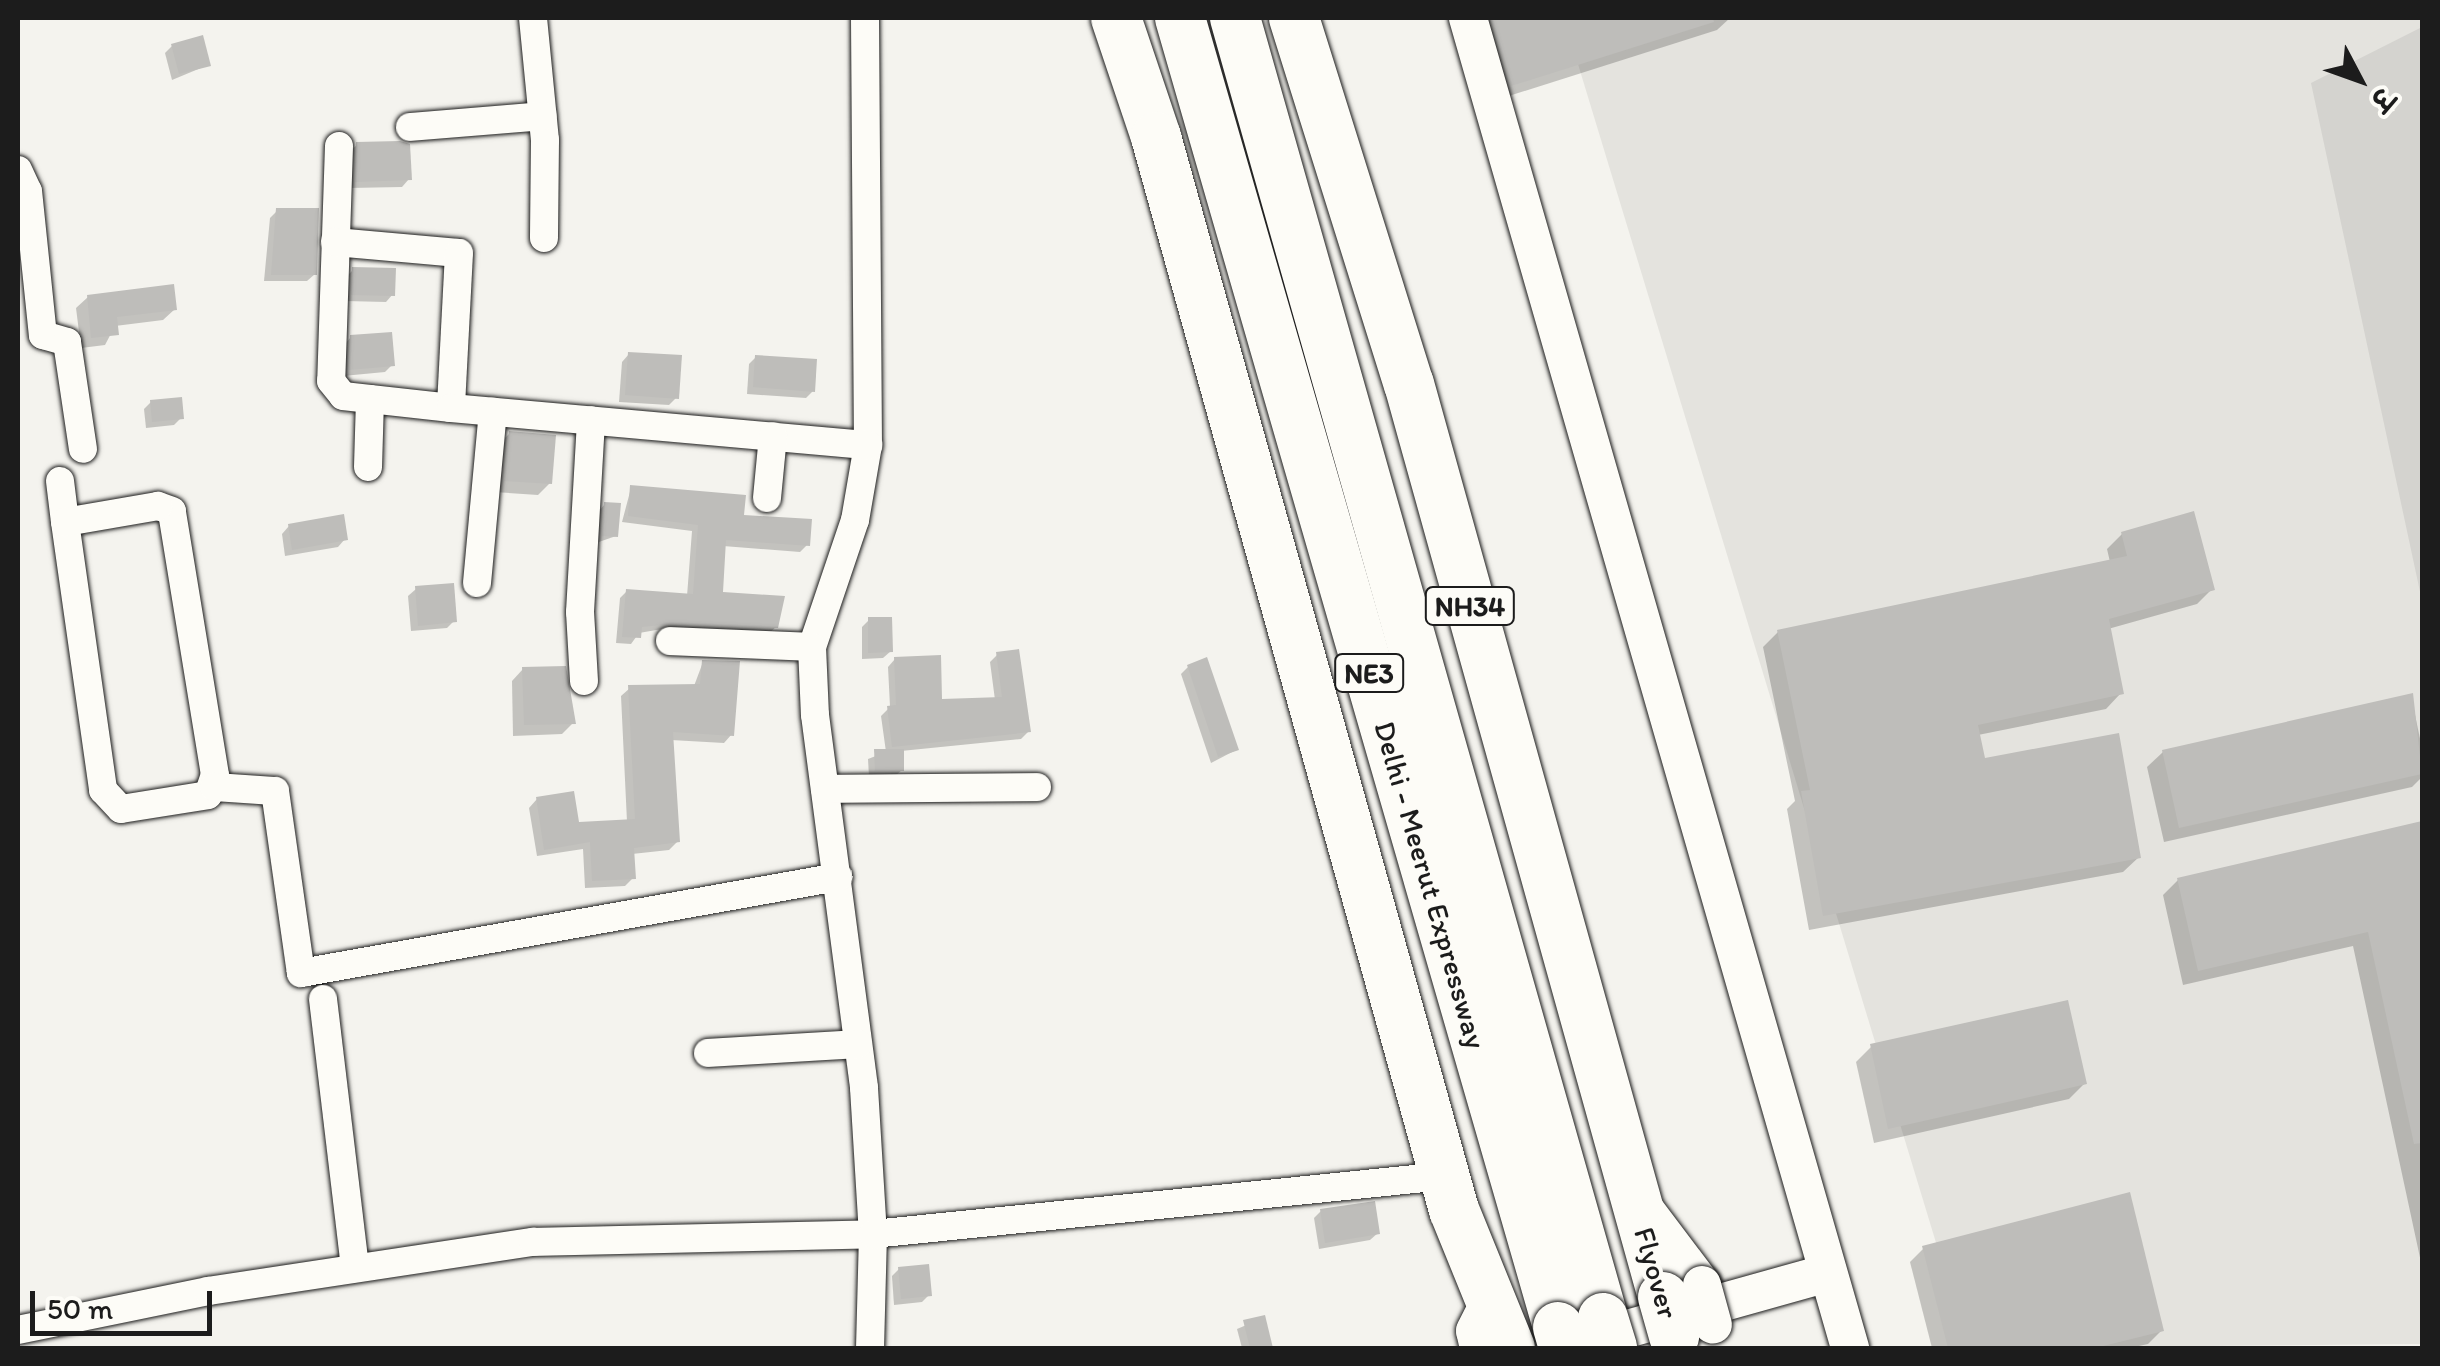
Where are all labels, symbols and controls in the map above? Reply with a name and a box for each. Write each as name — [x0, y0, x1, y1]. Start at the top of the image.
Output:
north arrow — [2310, 30, 2410, 130]
text: उ — [2364, 81, 2402, 118]
road number: NH34 — [1422, 583, 1518, 629]
road number: NE3 — [1334, 650, 1404, 696]
street label: Delhi - Meerut Expressway — [1366, 718, 1494, 1052]
street label: Flyover — [1626, 1223, 1686, 1323]
scale bar — [35, 1271, 218, 1333]
text: 50 m — [47, 1290, 113, 1327]

